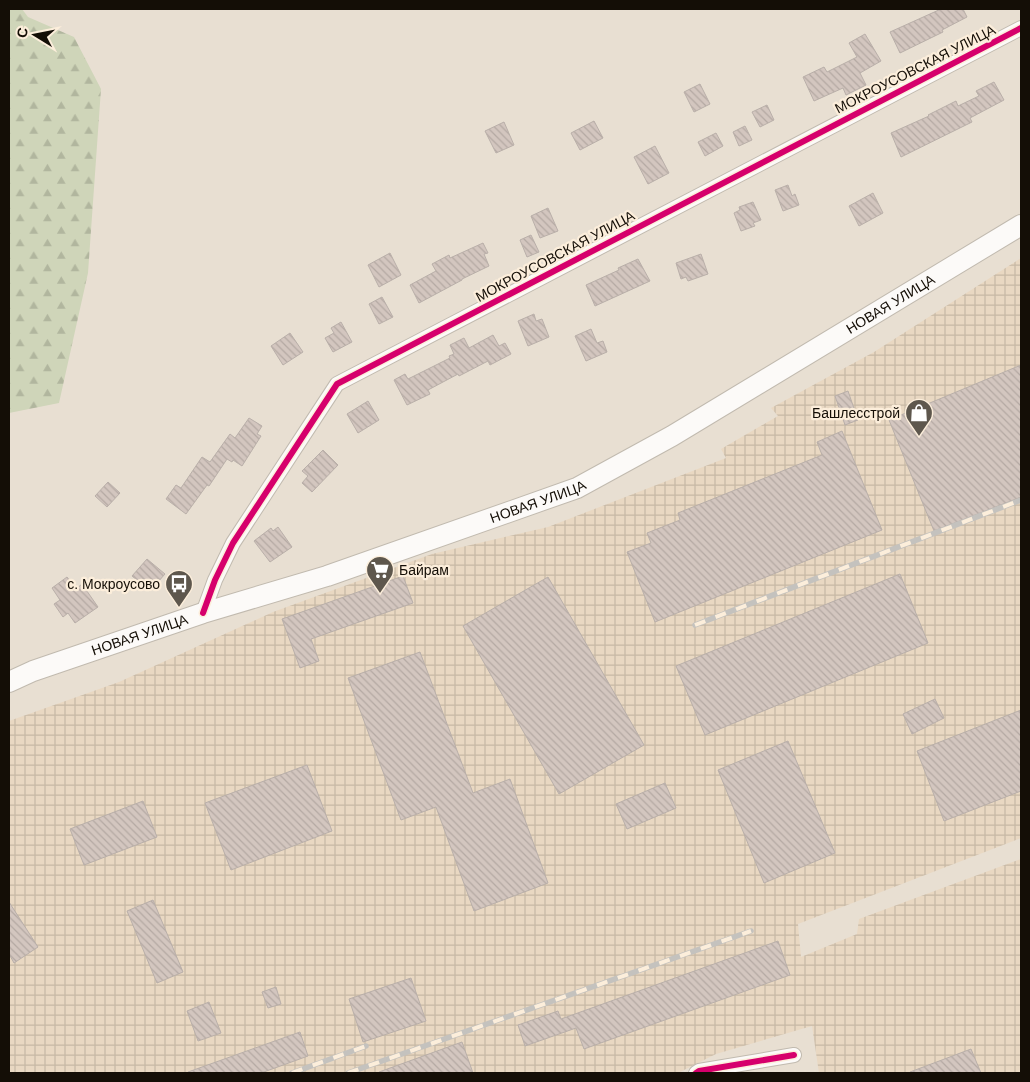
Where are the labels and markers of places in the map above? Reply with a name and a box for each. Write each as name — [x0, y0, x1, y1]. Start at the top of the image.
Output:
shop icon: Башлесстрой — [904, 398, 934, 437]
place label: Башлесстрой — [812, 405, 900, 421]
supermarket icon: Байрам — [365, 555, 395, 594]
place label: Байрам — [399, 562, 449, 578]
bus stop icon: с. Мокроусово — [164, 569, 194, 608]
place label: с. Мокроусово — [67, 576, 160, 592]

